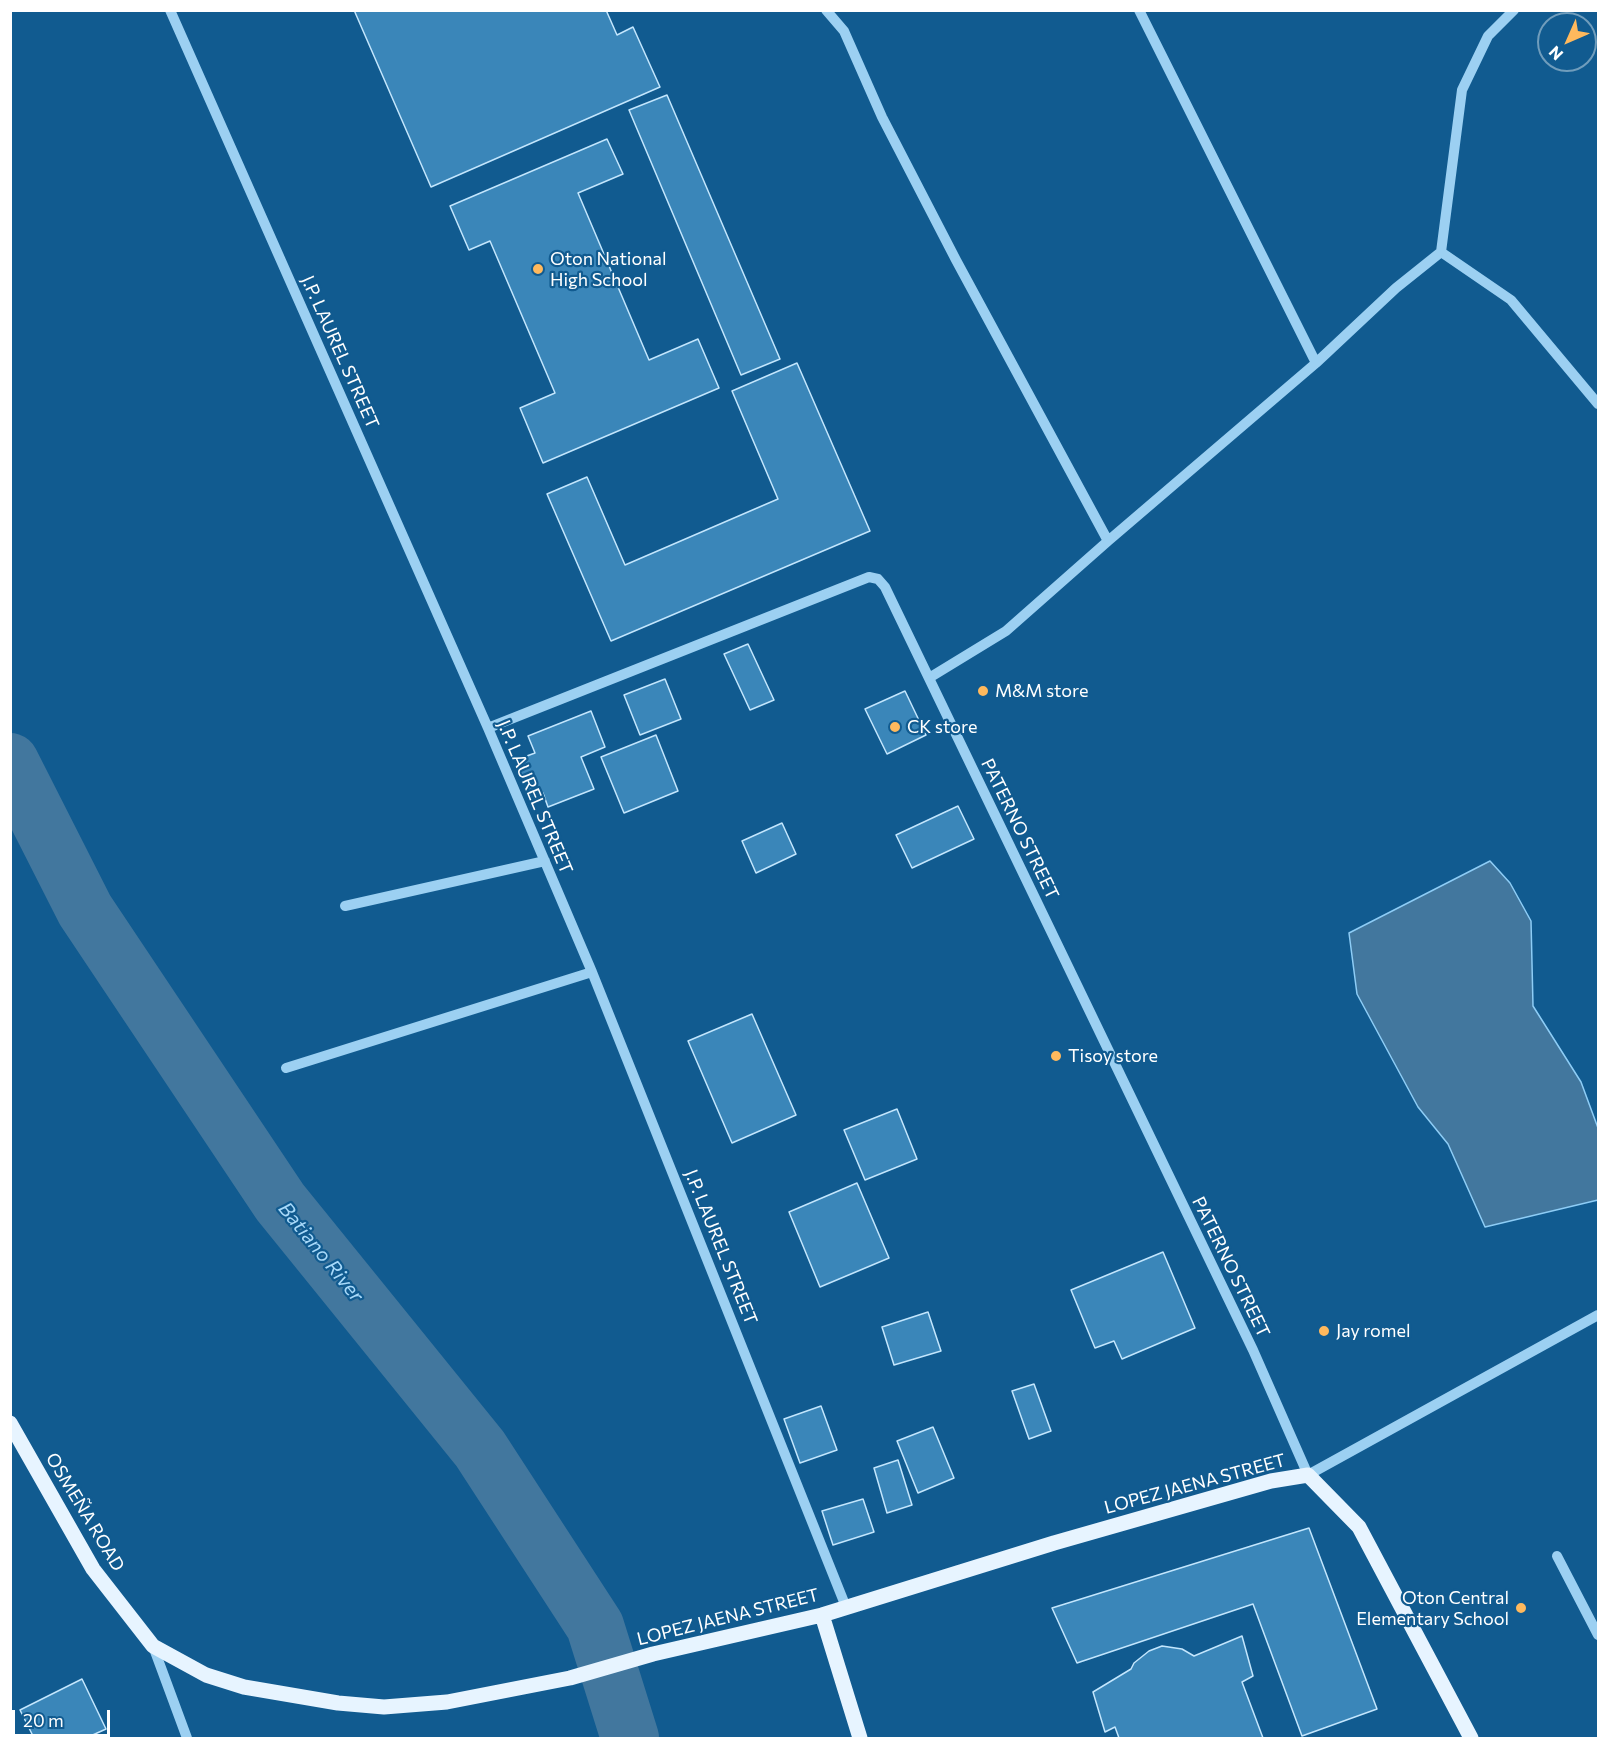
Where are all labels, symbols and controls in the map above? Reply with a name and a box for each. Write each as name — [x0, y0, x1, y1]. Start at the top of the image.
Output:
north arrow — [1537, 12, 1597, 72]
text: N — [1544, 43, 1566, 65]
place label: Oton National High School — [550, 248, 667, 290]
marker: Oton National High School — [531, 262, 545, 276]
street label: J.P. LAUREL STREET — [297, 272, 383, 432]
place label: M&M store — [995, 680, 1088, 702]
marker: M&M store — [976, 684, 990, 698]
place label: CK store — [907, 716, 977, 738]
street label: J.P. LAUREL STREET — [493, 717, 577, 877]
marker: CK store — [888, 720, 902, 734]
street label: PATERNO STREET — [977, 755, 1063, 903]
place label: Tisoy store — [1068, 1045, 1158, 1067]
marker: Tisoy store — [1049, 1049, 1063, 1063]
street label: J.P. LAUREL STREET — [680, 1166, 762, 1328]
street label: PATERNO STREET — [1188, 1193, 1274, 1341]
water label: Batiano River — [273, 1197, 369, 1307]
place label: Jay romel — [1336, 1320, 1411, 1342]
marker: Jay romel — [1317, 1324, 1331, 1338]
street label: OSMEÑA ROAD — [41, 1449, 129, 1575]
street label: LOPEZ JAENA STREET — [1102, 1449, 1288, 1519]
street label: LOPEZ JAENA STREET — [635, 1584, 821, 1650]
place label: Oton Central Elementary School — [1356, 1587, 1509, 1630]
marker: Oton Central Elementary School — [1514, 1601, 1528, 1615]
scale bar — [15, 1698, 112, 1736]
text: 20 m — [23, 1709, 64, 1731]

